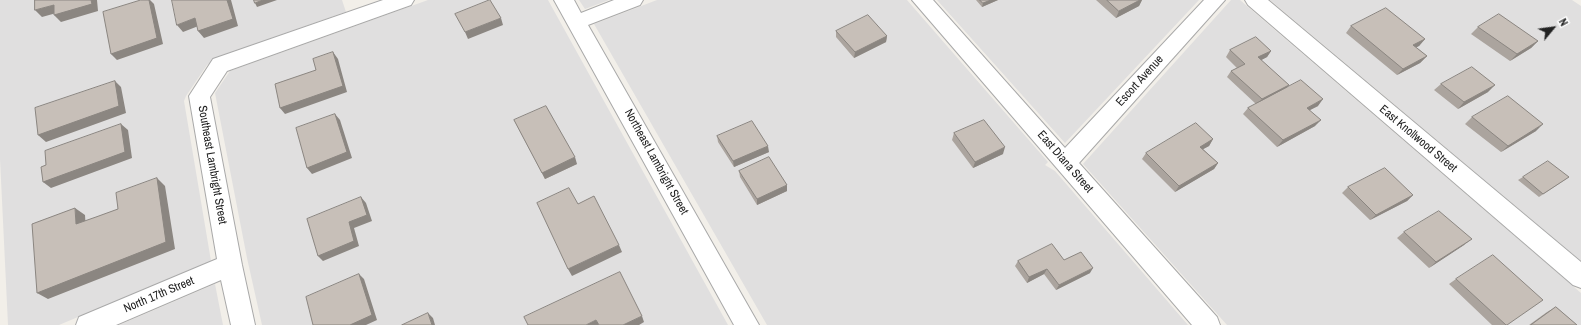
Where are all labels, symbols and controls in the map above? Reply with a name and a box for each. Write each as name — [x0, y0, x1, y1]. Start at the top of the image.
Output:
north arrow — [1533, 8, 1573, 48]
text: N — [1556, 16, 1571, 28]
street label: Escort Avenue — [1113, 52, 1167, 110]
street label: East Knollwood Street — [1376, 102, 1460, 176]
street label: Southeast Lambright Street — [194, 104, 230, 226]
street label: Northeast Lambright Street — [621, 107, 691, 217]
street label: East Diana Street — [1034, 128, 1096, 196]
street label: North 17th Street — [122, 274, 196, 316]

